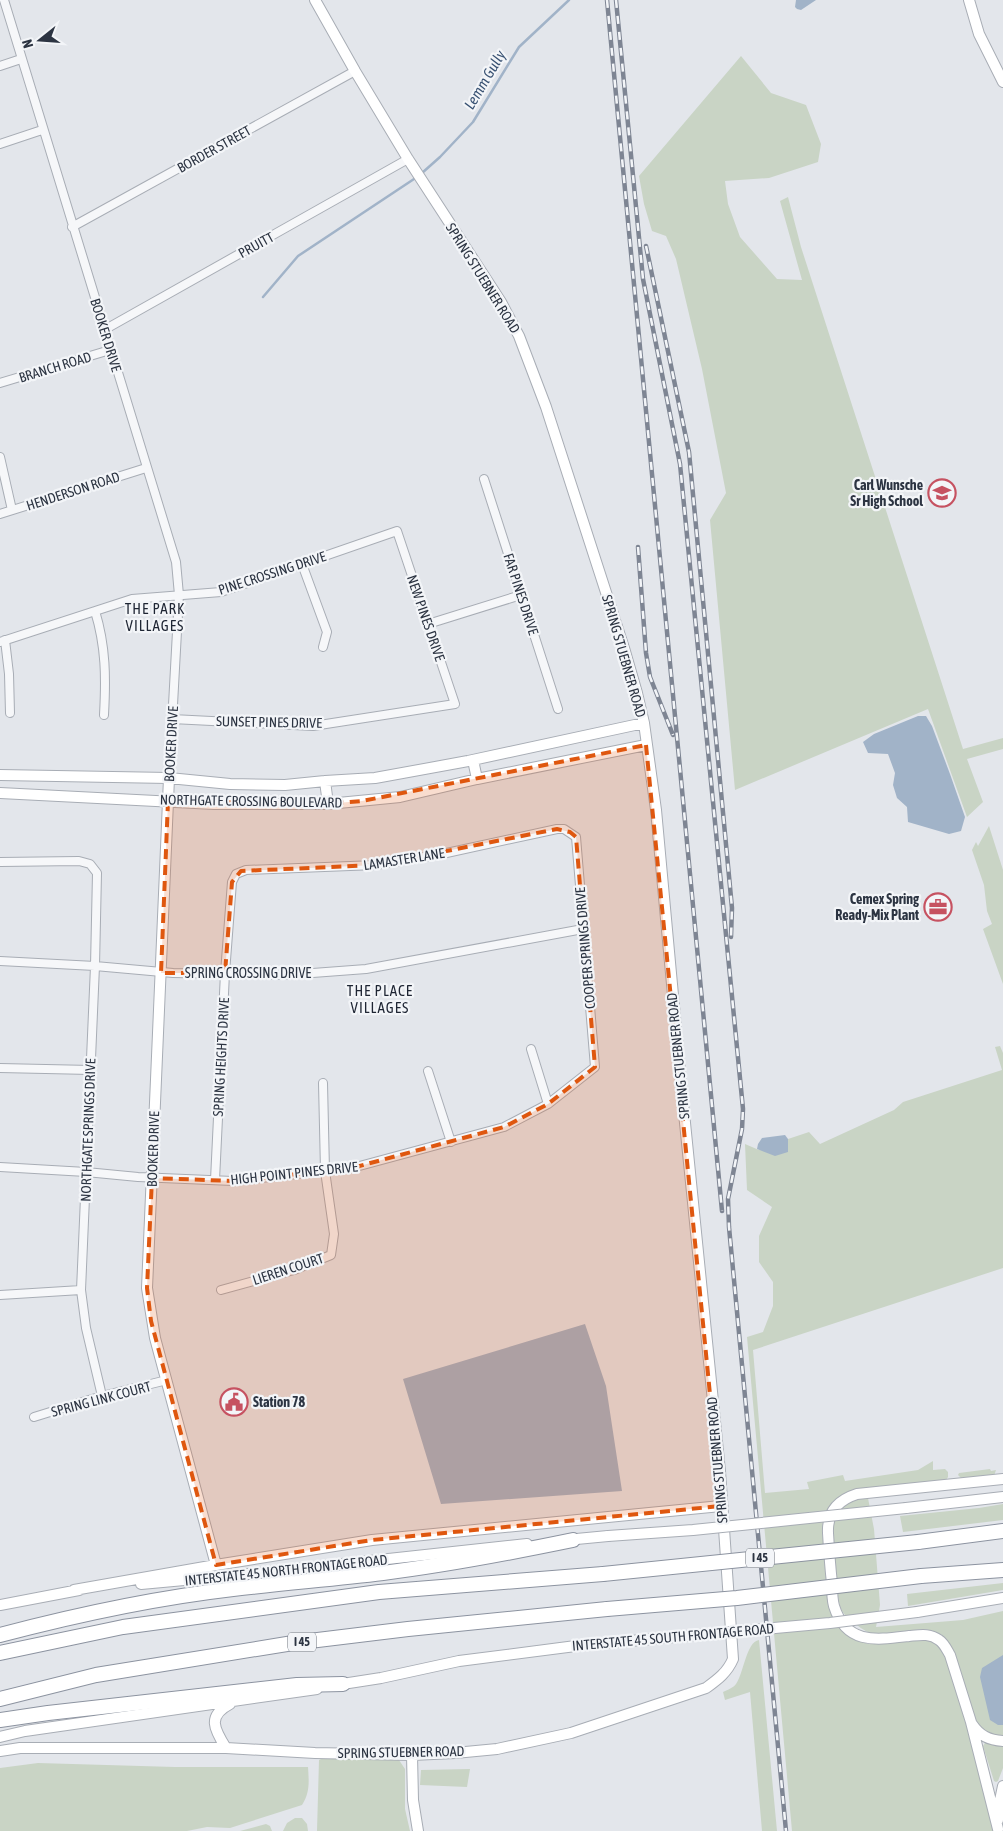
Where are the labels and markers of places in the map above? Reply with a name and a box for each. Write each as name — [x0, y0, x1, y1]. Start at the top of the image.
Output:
place label: Carl Wunsche Sr High School — [850, 477, 923, 509]
school or university icon: Carl Wunsche Sr High School — [927, 478, 957, 508]
place label: Cemex Spring Ready-Mix Plant — [835, 891, 920, 923]
office icon: Cemex Spring Ready-Mix Plant — [923, 892, 953, 922]
public building icon: Station 78 — [219, 1387, 249, 1417]
place label: Station 78 — [253, 1394, 306, 1410]

